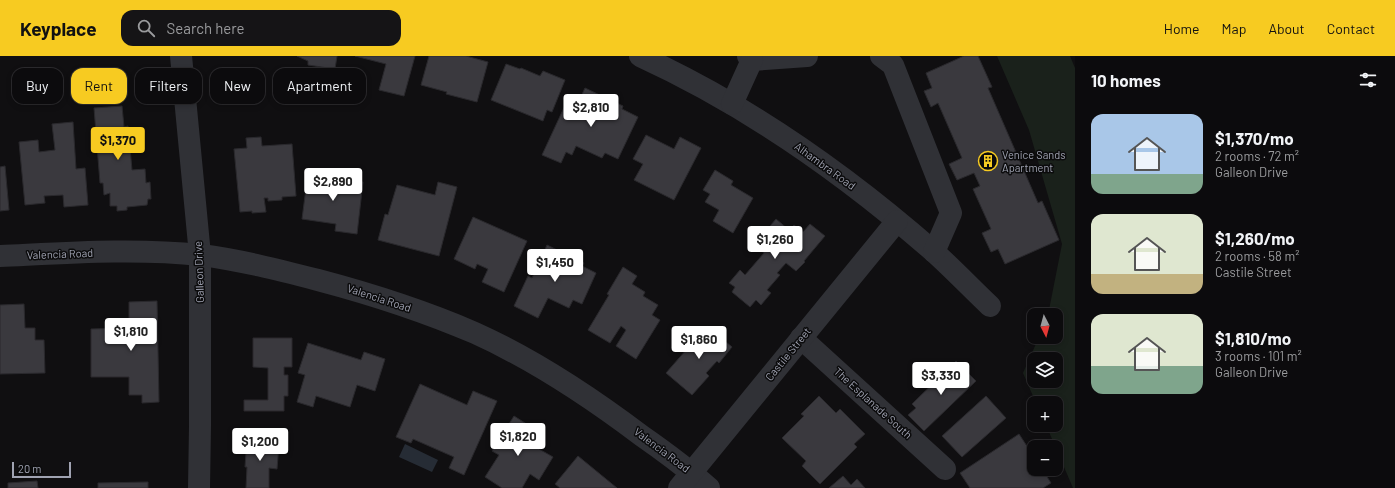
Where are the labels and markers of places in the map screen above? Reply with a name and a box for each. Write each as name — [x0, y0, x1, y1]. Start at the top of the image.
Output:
pin: $2,810 — [558, 94, 624, 128]
pin: $1,370 — [85, 127, 151, 161]
place label: Venice Sands Apartment — [1002, 148, 1065, 174]
building icon: Venice Sands Apartment — [977, 150, 999, 172]
pin: $2,890 — [300, 168, 366, 202]
pin: $1,260 — [742, 226, 808, 260]
pin: $1,450 — [522, 249, 588, 283]
pin: $1,810 — [98, 318, 164, 352]
pin: $1,860 — [666, 326, 732, 360]
pin: $3,330 — [908, 362, 974, 396]
pin: $1,820 — [485, 423, 551, 457]
pin: $1,200 — [227, 428, 293, 462]

